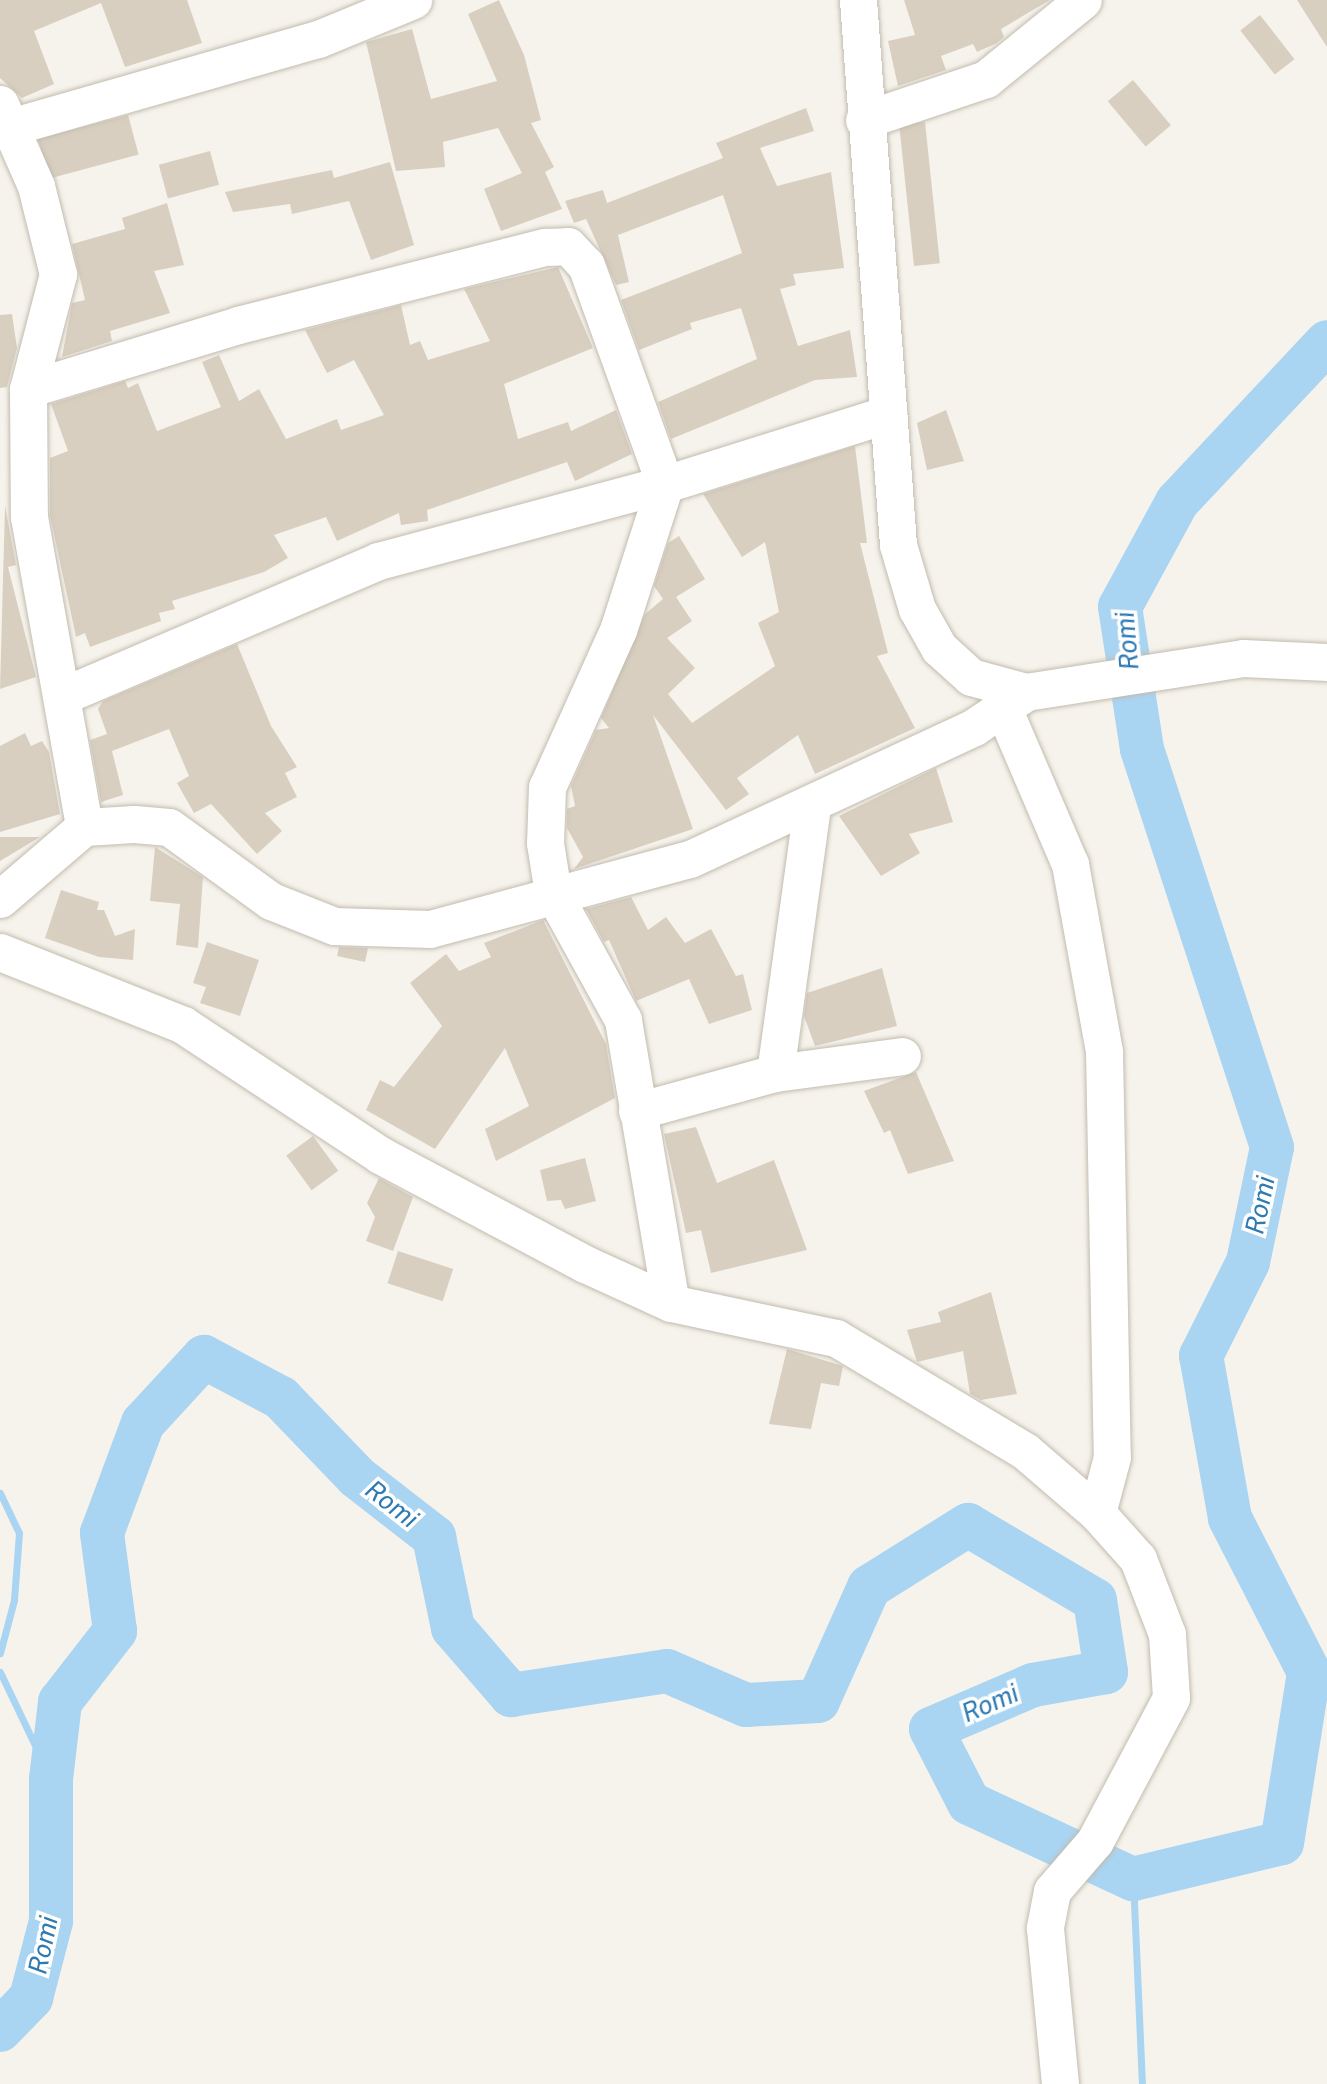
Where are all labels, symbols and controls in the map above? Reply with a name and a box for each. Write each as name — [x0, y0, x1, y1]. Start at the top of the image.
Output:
water label: Romi — [1109, 610, 1145, 672]
water label: Romi — [1239, 1173, 1281, 1237]
water label: Romi — [359, 1474, 425, 1534]
water label: Romi — [957, 1677, 1023, 1729]
water label: Romi — [22, 1913, 64, 1977]

